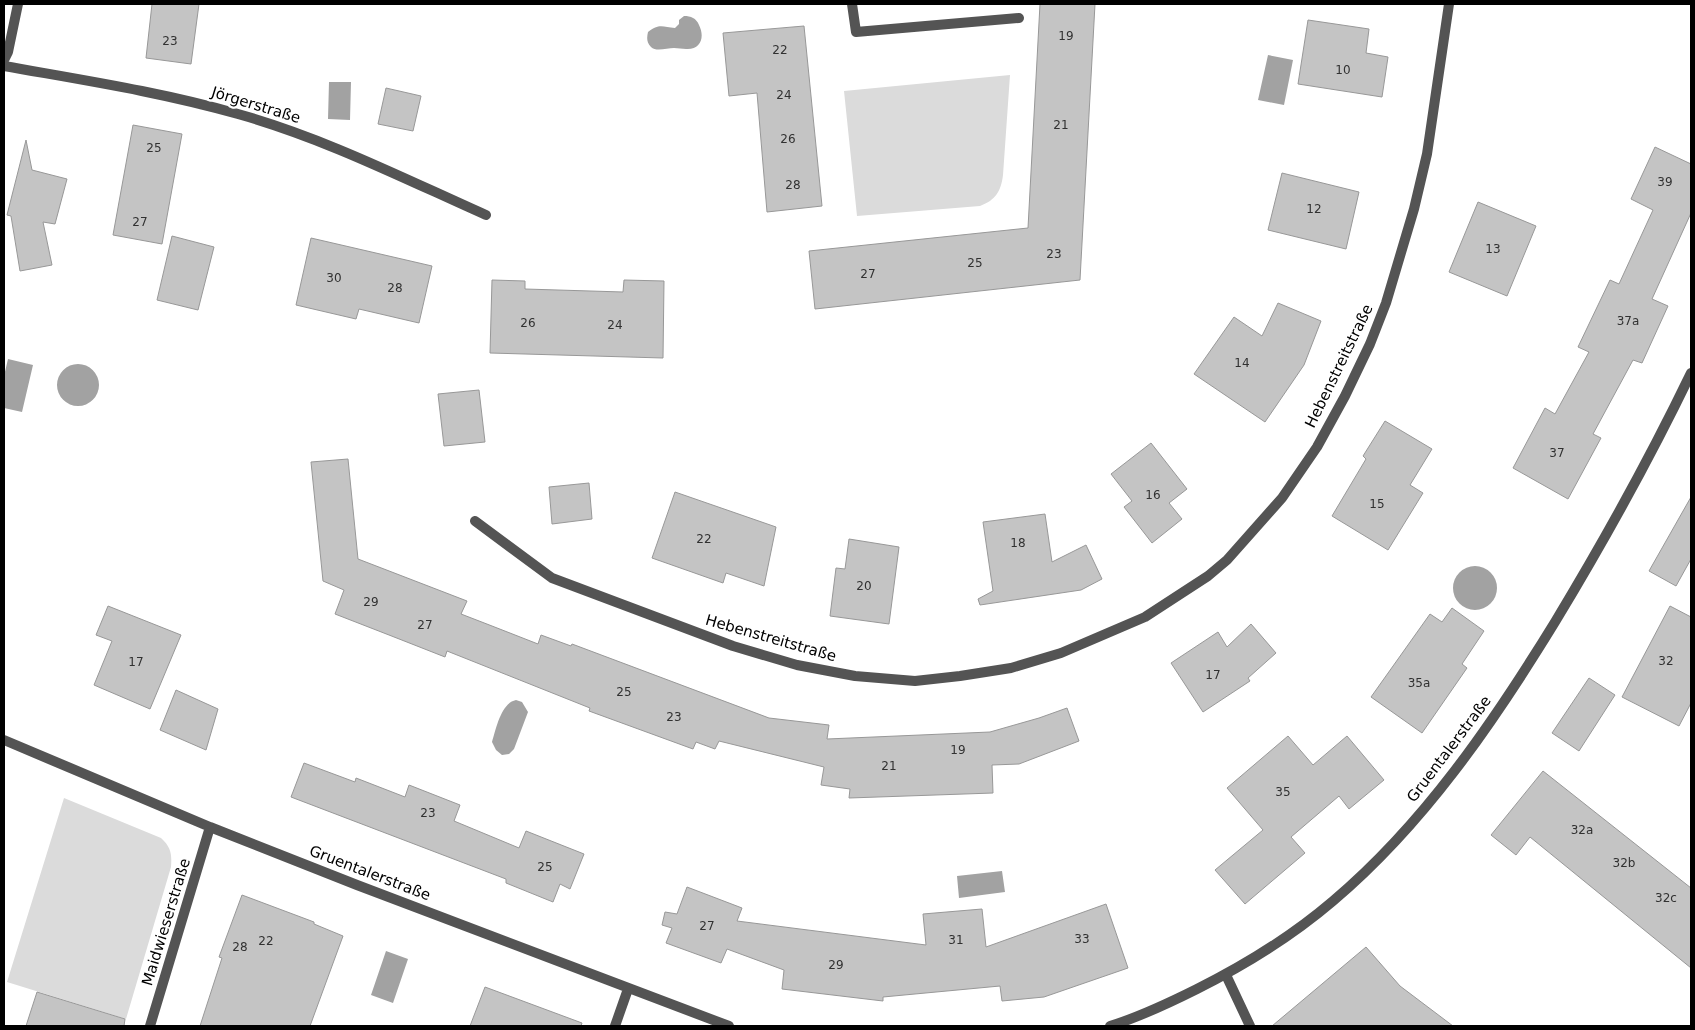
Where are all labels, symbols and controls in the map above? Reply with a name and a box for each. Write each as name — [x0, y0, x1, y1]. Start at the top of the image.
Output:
house number: 19 — [1058, 29, 1074, 43]
house number: 23 — [162, 34, 178, 48]
house number: 22 — [772, 43, 788, 57]
house number: 10 — [1335, 63, 1351, 77]
street label: Jörgerstraße — [208, 83, 303, 127]
house number: 24 — [776, 88, 792, 102]
house number: 21 — [1053, 118, 1069, 132]
house number: 26 — [780, 132, 796, 146]
house number: 25 — [146, 141, 162, 155]
house number: 39 — [1657, 175, 1673, 189]
house number: 28 — [785, 178, 801, 192]
house number: 12 — [1306, 202, 1322, 216]
house number: 27 — [132, 215, 148, 229]
house number: 13 — [1485, 242, 1501, 256]
house number: 23 — [1046, 247, 1062, 261]
house number: 25 — [967, 256, 983, 270]
house number: 27 — [860, 267, 876, 281]
house number: 30 — [326, 271, 342, 285]
house number: 28 — [387, 281, 403, 295]
street label: Hebenstreitstraße — [1301, 301, 1377, 431]
house number: 37a — [1617, 314, 1639, 328]
house number: 26 — [520, 316, 536, 330]
house number: 24 — [607, 318, 623, 332]
house number: 14 — [1234, 356, 1250, 370]
house number: 37 — [1549, 446, 1565, 460]
house number: 16 — [1145, 488, 1161, 502]
house number: 15 — [1369, 497, 1385, 511]
house number: 22 — [696, 532, 712, 546]
house number: 18 — [1010, 536, 1026, 550]
house number: 20 — [856, 579, 872, 593]
house number: 29 — [363, 595, 379, 609]
street label: Hebenstreitstraße — [703, 611, 839, 665]
house number: 27 — [417, 618, 433, 632]
house number: 32 — [1658, 654, 1674, 668]
house number: 17 — [128, 655, 144, 669]
house number: 17 — [1205, 668, 1221, 682]
house number: 35a — [1408, 676, 1430, 690]
house number: 25 — [616, 685, 632, 699]
street label: Gruentalerstraße — [1403, 692, 1495, 806]
house number: 23 — [666, 710, 682, 724]
house number: 19 — [950, 743, 966, 757]
house number: 21 — [881, 759, 897, 773]
house number: 35 — [1275, 785, 1291, 799]
house number: 23 — [420, 806, 436, 820]
house number: 32a — [1571, 823, 1593, 837]
street label: Gruentalerstraße — [307, 842, 433, 904]
street label: Maidwieserstraße — [138, 856, 194, 988]
house number: 32b — [1613, 856, 1635, 870]
house number: 25 — [537, 860, 553, 874]
house number: 32c — [1655, 891, 1677, 905]
house number: 27 — [699, 919, 715, 933]
house number: 33 — [1074, 932, 1090, 946]
house number: 31 — [948, 933, 964, 947]
house number: 22 — [258, 934, 274, 948]
house number: 28 — [232, 940, 248, 954]
house number: 29 — [828, 958, 844, 972]

